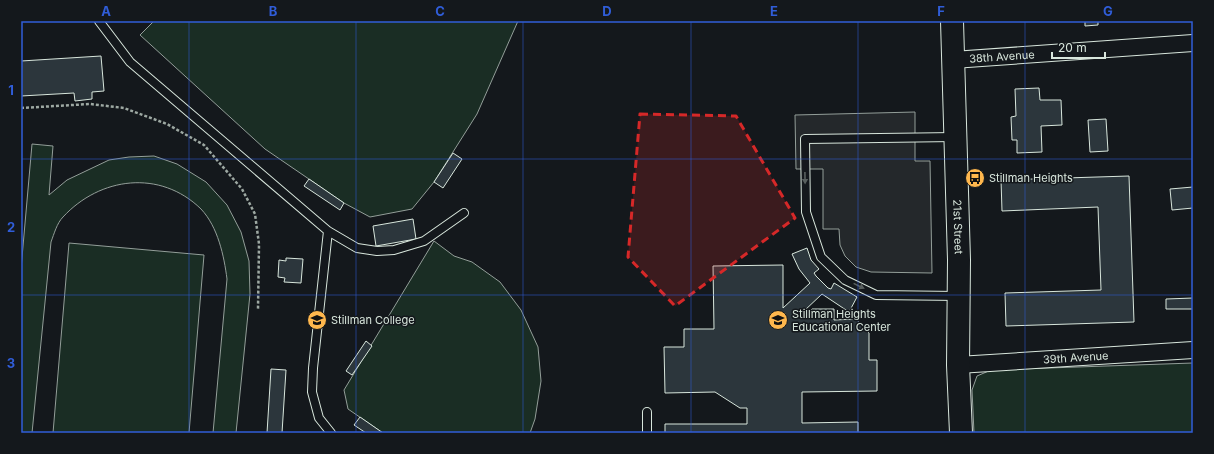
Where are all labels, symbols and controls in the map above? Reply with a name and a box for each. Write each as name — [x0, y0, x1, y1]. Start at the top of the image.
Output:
text: A — [101, 3, 111, 19]
text: B — [269, 3, 278, 19]
text: C — [435, 3, 445, 19]
text: D — [602, 3, 612, 19]
text: E — [770, 3, 778, 19]
text: F — [937, 3, 945, 19]
text: G — [1103, 3, 1113, 19]
scale bar — [1052, 34, 1105, 60]
text: 20 m — [1058, 40, 1087, 55]
street label: 38th Avenue — [969, 47, 1035, 66]
text: 1 — [8, 82, 14, 98]
bus stop icon: Stillman Heights — [964, 167, 986, 189]
place label: Stillman Heights — [989, 171, 1073, 185]
one-way arrow — [802, 172, 808, 185]
street label: 21st Street — [950, 199, 966, 255]
text: 2 — [7, 219, 15, 235]
one-way arrow — [853, 283, 865, 289]
place label: Stillman Heights Educational Center — [792, 307, 891, 334]
school or university icon: Stillman College — [306, 309, 328, 331]
school or university icon: Stillman Heights Educational Center — [767, 309, 789, 331]
place label: Stillman College — [331, 313, 415, 327]
street label: 39th Avenue — [1043, 348, 1109, 367]
text: 3 — [7, 355, 15, 371]

